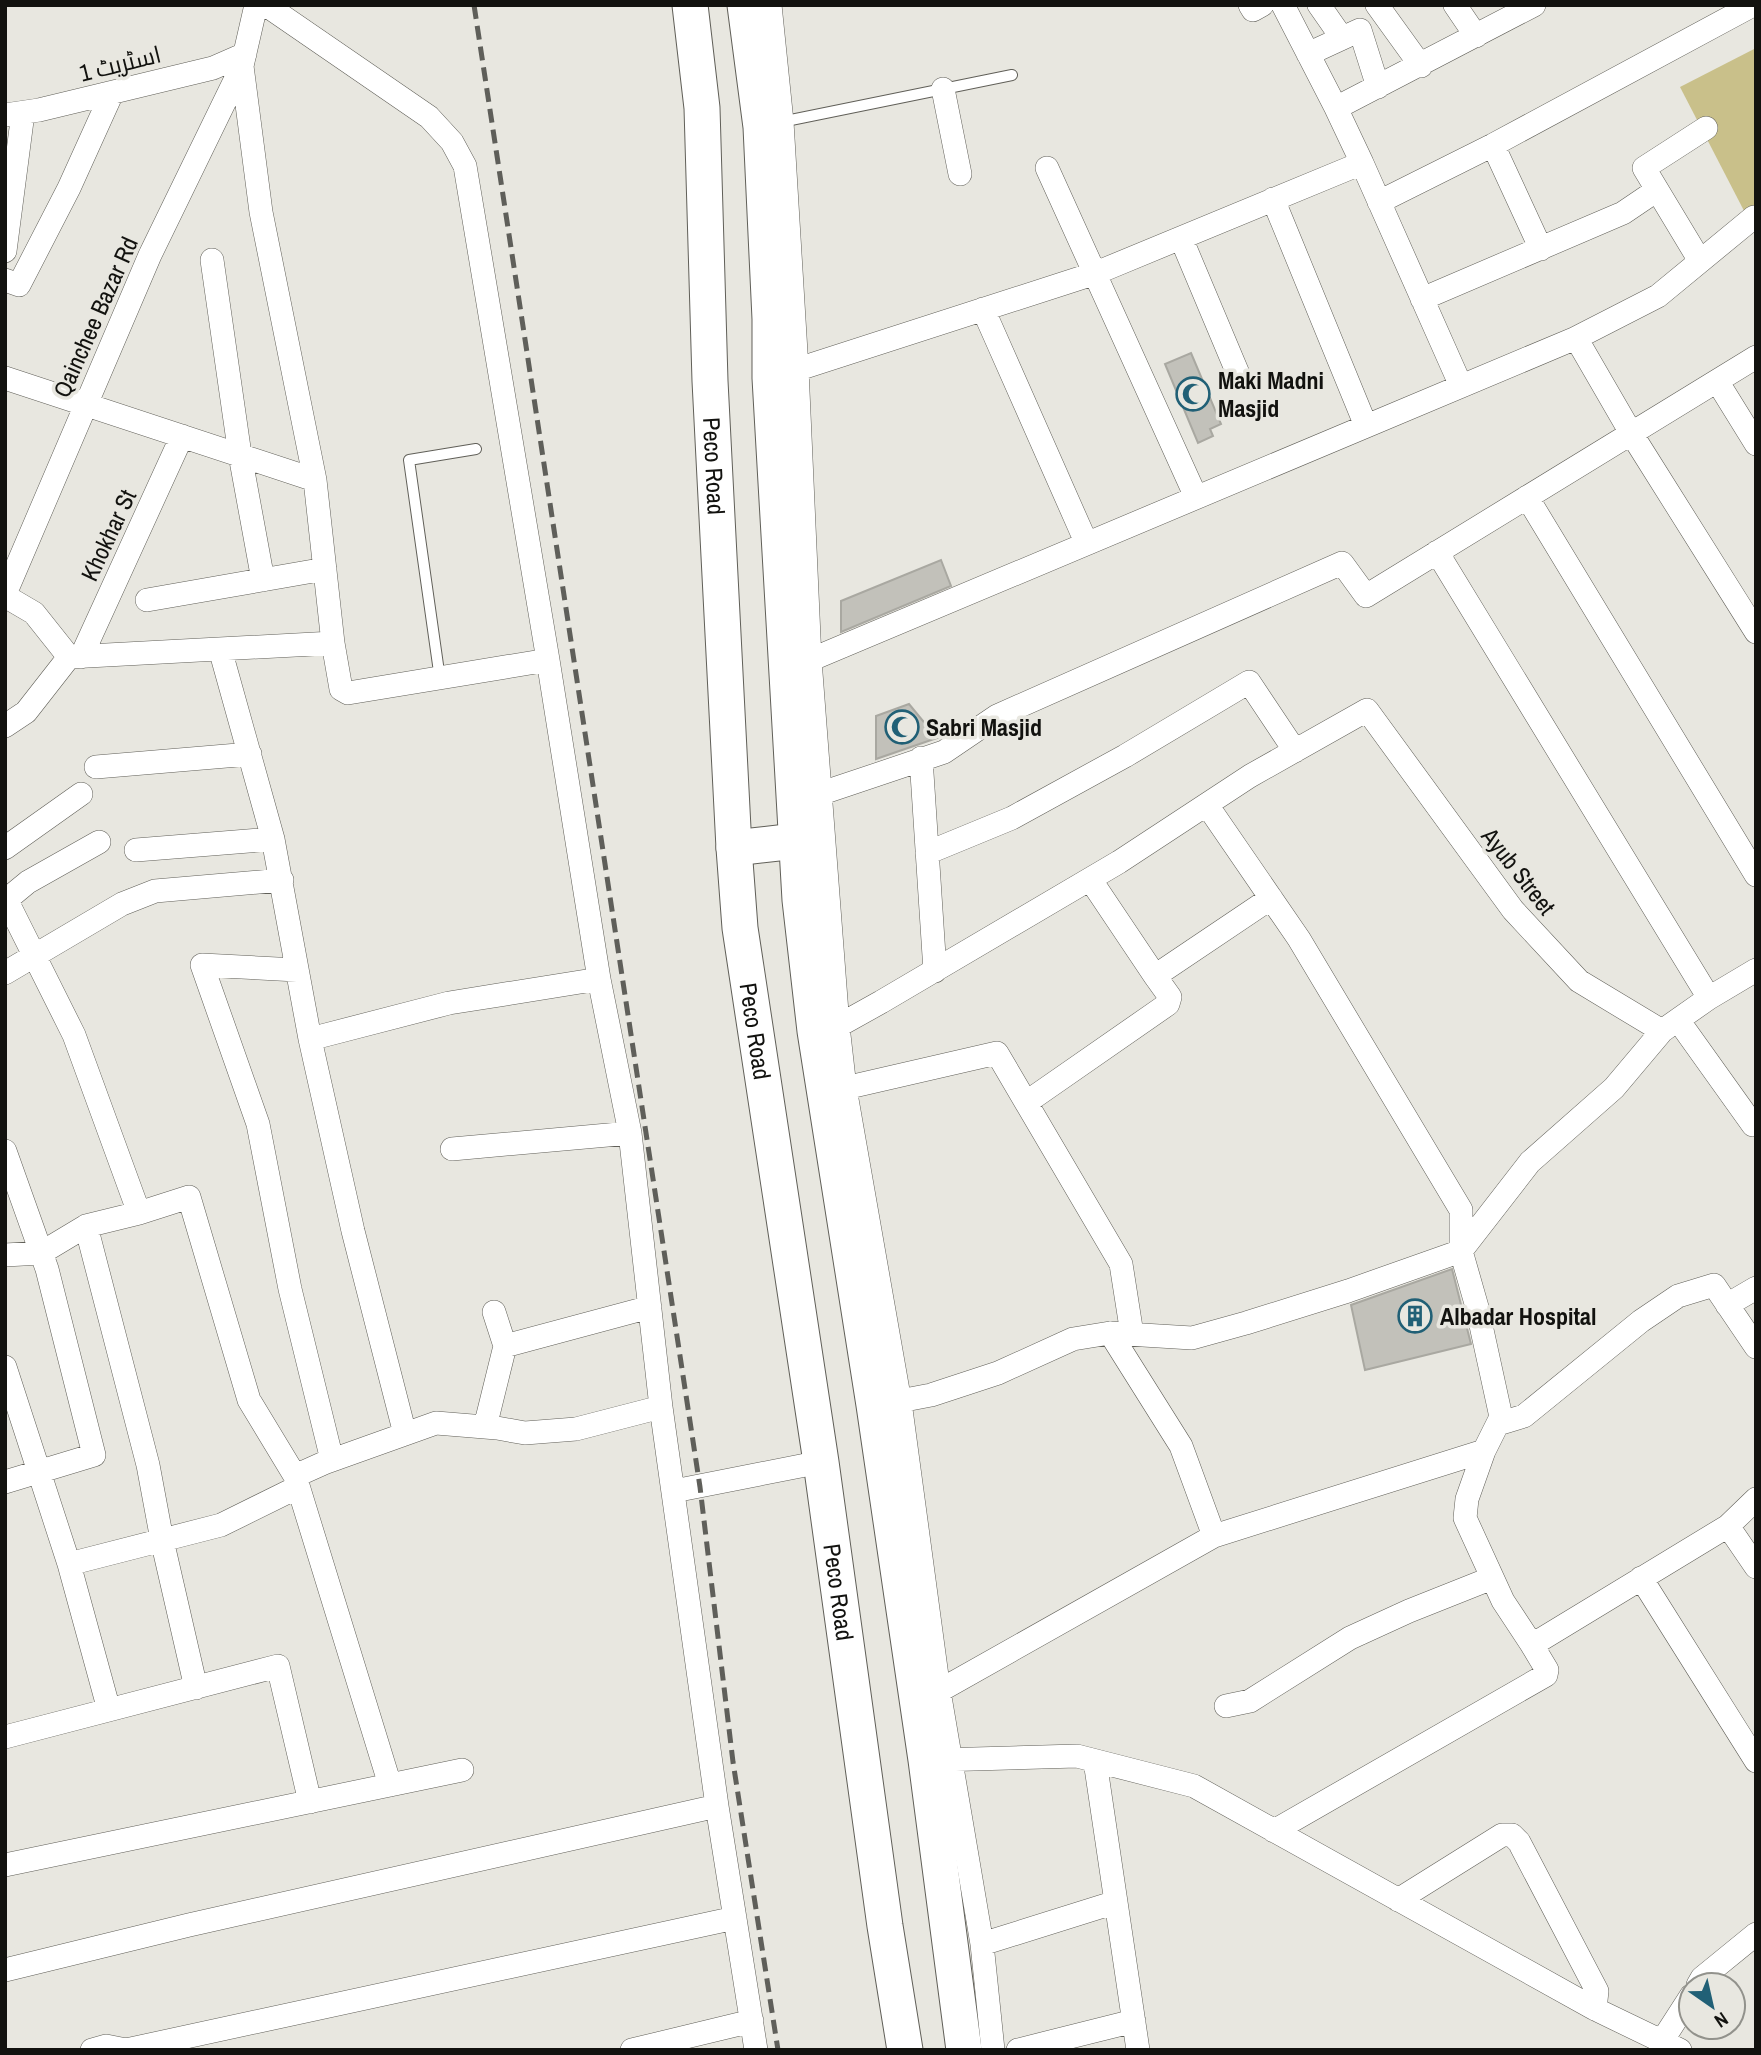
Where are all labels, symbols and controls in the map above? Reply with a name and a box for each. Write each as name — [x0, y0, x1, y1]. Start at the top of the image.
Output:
street label: اسٹریٹ 1 — [76, 37, 164, 89]
street label: Qainchee Bazar Rd — [45, 232, 145, 402]
place label: Maki Madni Masjid — [1218, 364, 1324, 424]
mosque icon: Maki Madni Masjid — [1174, 375, 1212, 413]
street label: Peco Road — [696, 417, 733, 516]
street label: Khokhar St — [73, 484, 143, 586]
mosque icon: Sabri Masjid — [883, 708, 921, 746]
place label: Sabri Masjid — [926, 711, 1042, 743]
street label: Ayub Street — [1474, 820, 1563, 922]
street label: Peco Road — [733, 981, 779, 1082]
building icon: Albadar Hospital — [1396, 1297, 1434, 1335]
place label: Albadar Hospital — [1440, 1300, 1596, 1332]
street label: Peco Road — [816, 1542, 861, 1642]
north arrow — [1677, 1971, 1747, 2041]
text: N — [1710, 2006, 1733, 2034]

